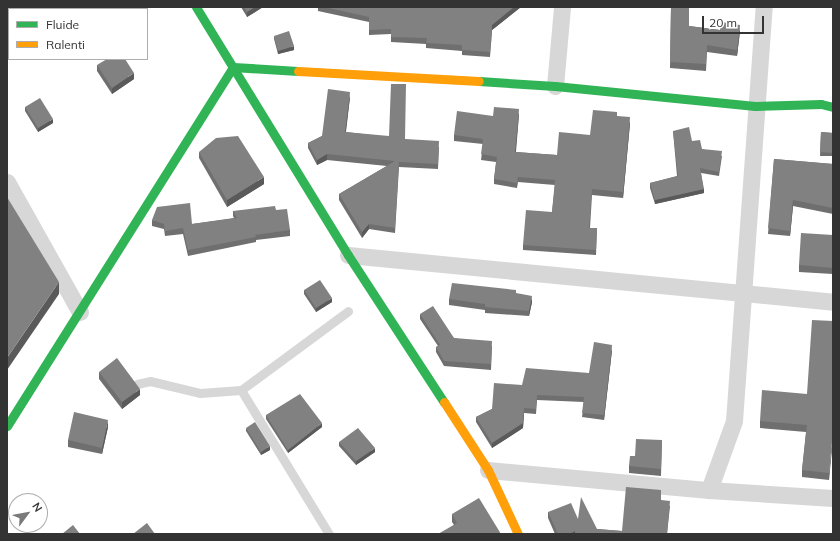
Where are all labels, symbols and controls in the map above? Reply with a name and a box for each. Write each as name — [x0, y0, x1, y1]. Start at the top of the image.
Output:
legend — [8, 8, 148, 60]
scale bar — [704, 8, 766, 34]
text: 20 m — [709, 15, 737, 30]
text: Fluide — [46, 17, 79, 32]
text: Ralenti — [46, 37, 85, 52]
north arrow — [8, 493, 48, 533]
text: N — [29, 500, 45, 514]

